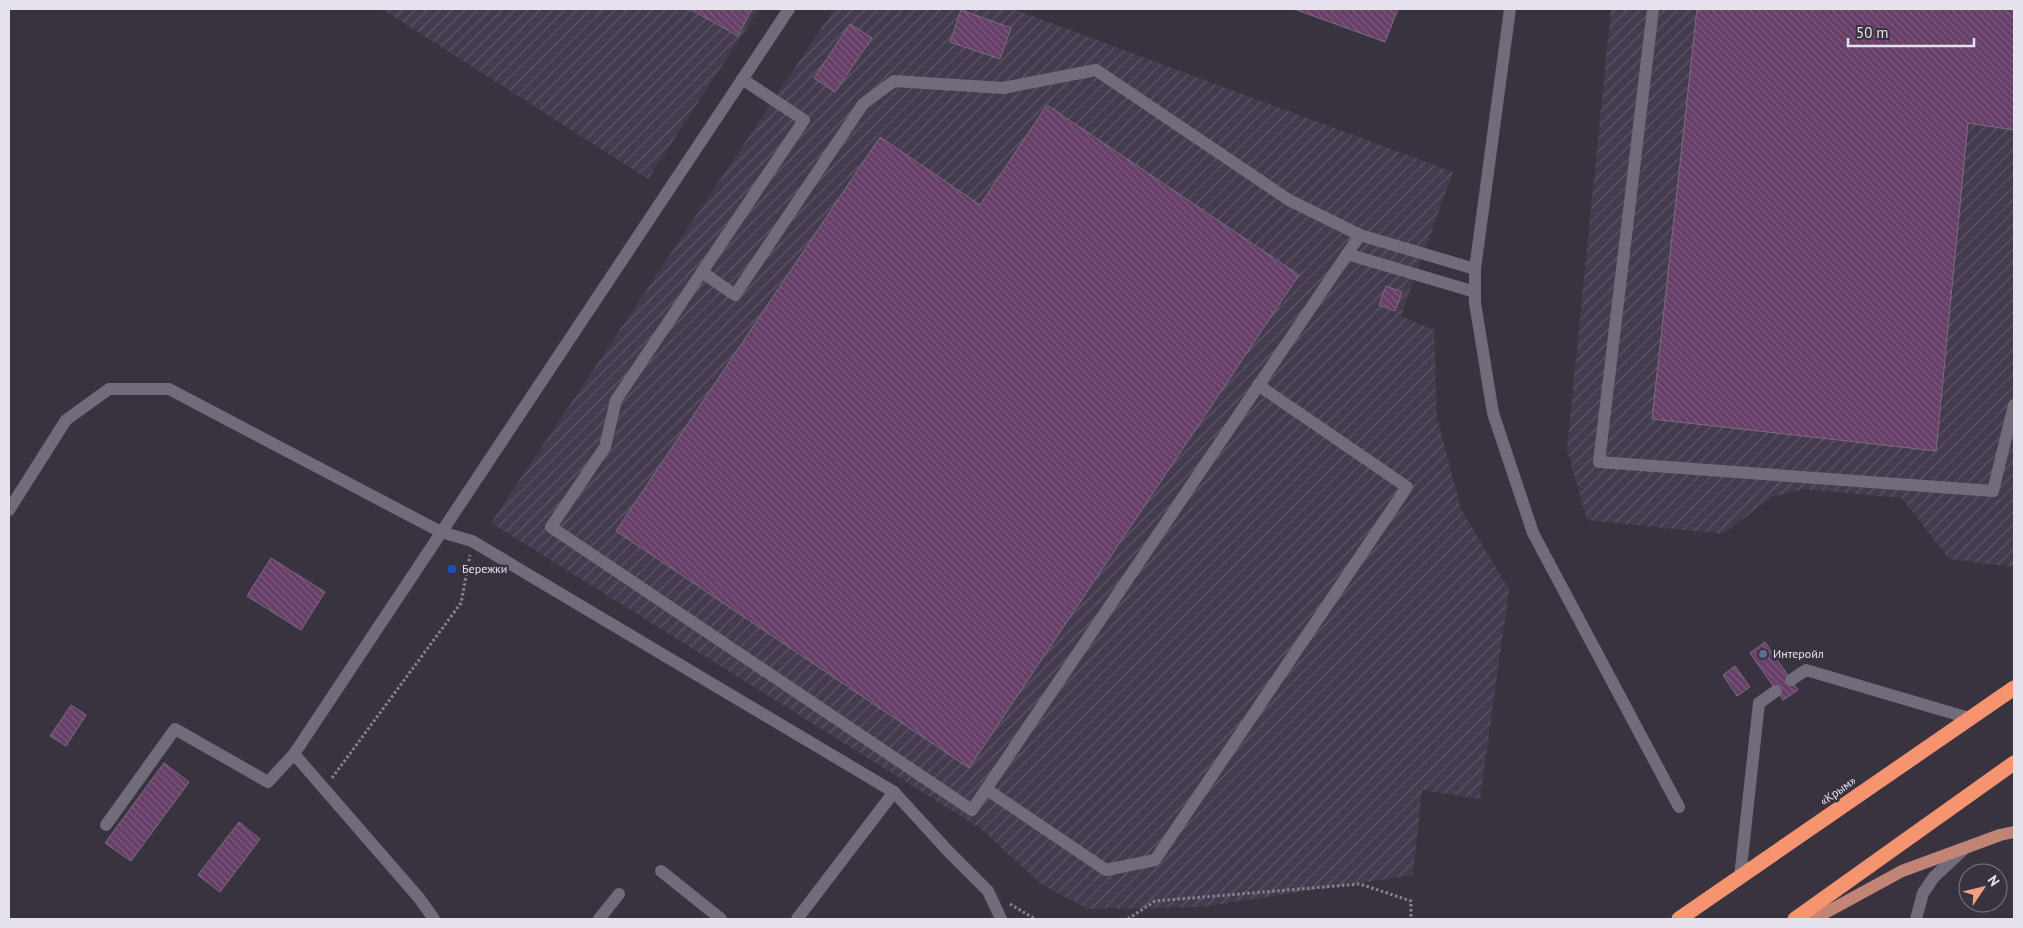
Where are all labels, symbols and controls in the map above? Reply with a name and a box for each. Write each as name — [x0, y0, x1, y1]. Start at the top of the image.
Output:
scale bar — [1848, 15, 1974, 47]
text: 50 m — [1856, 23, 1889, 42]
place label: Бережки — [462, 561, 507, 576]
marker: Бережки — [446, 563, 458, 575]
place label: Интеройл — [1773, 646, 1824, 661]
marker: Интеройл — [1757, 648, 1769, 660]
street label: «Крым» — [1817, 773, 1859, 808]
north arrow — [1958, 863, 2008, 913]
text: N — [1984, 872, 2004, 889]

